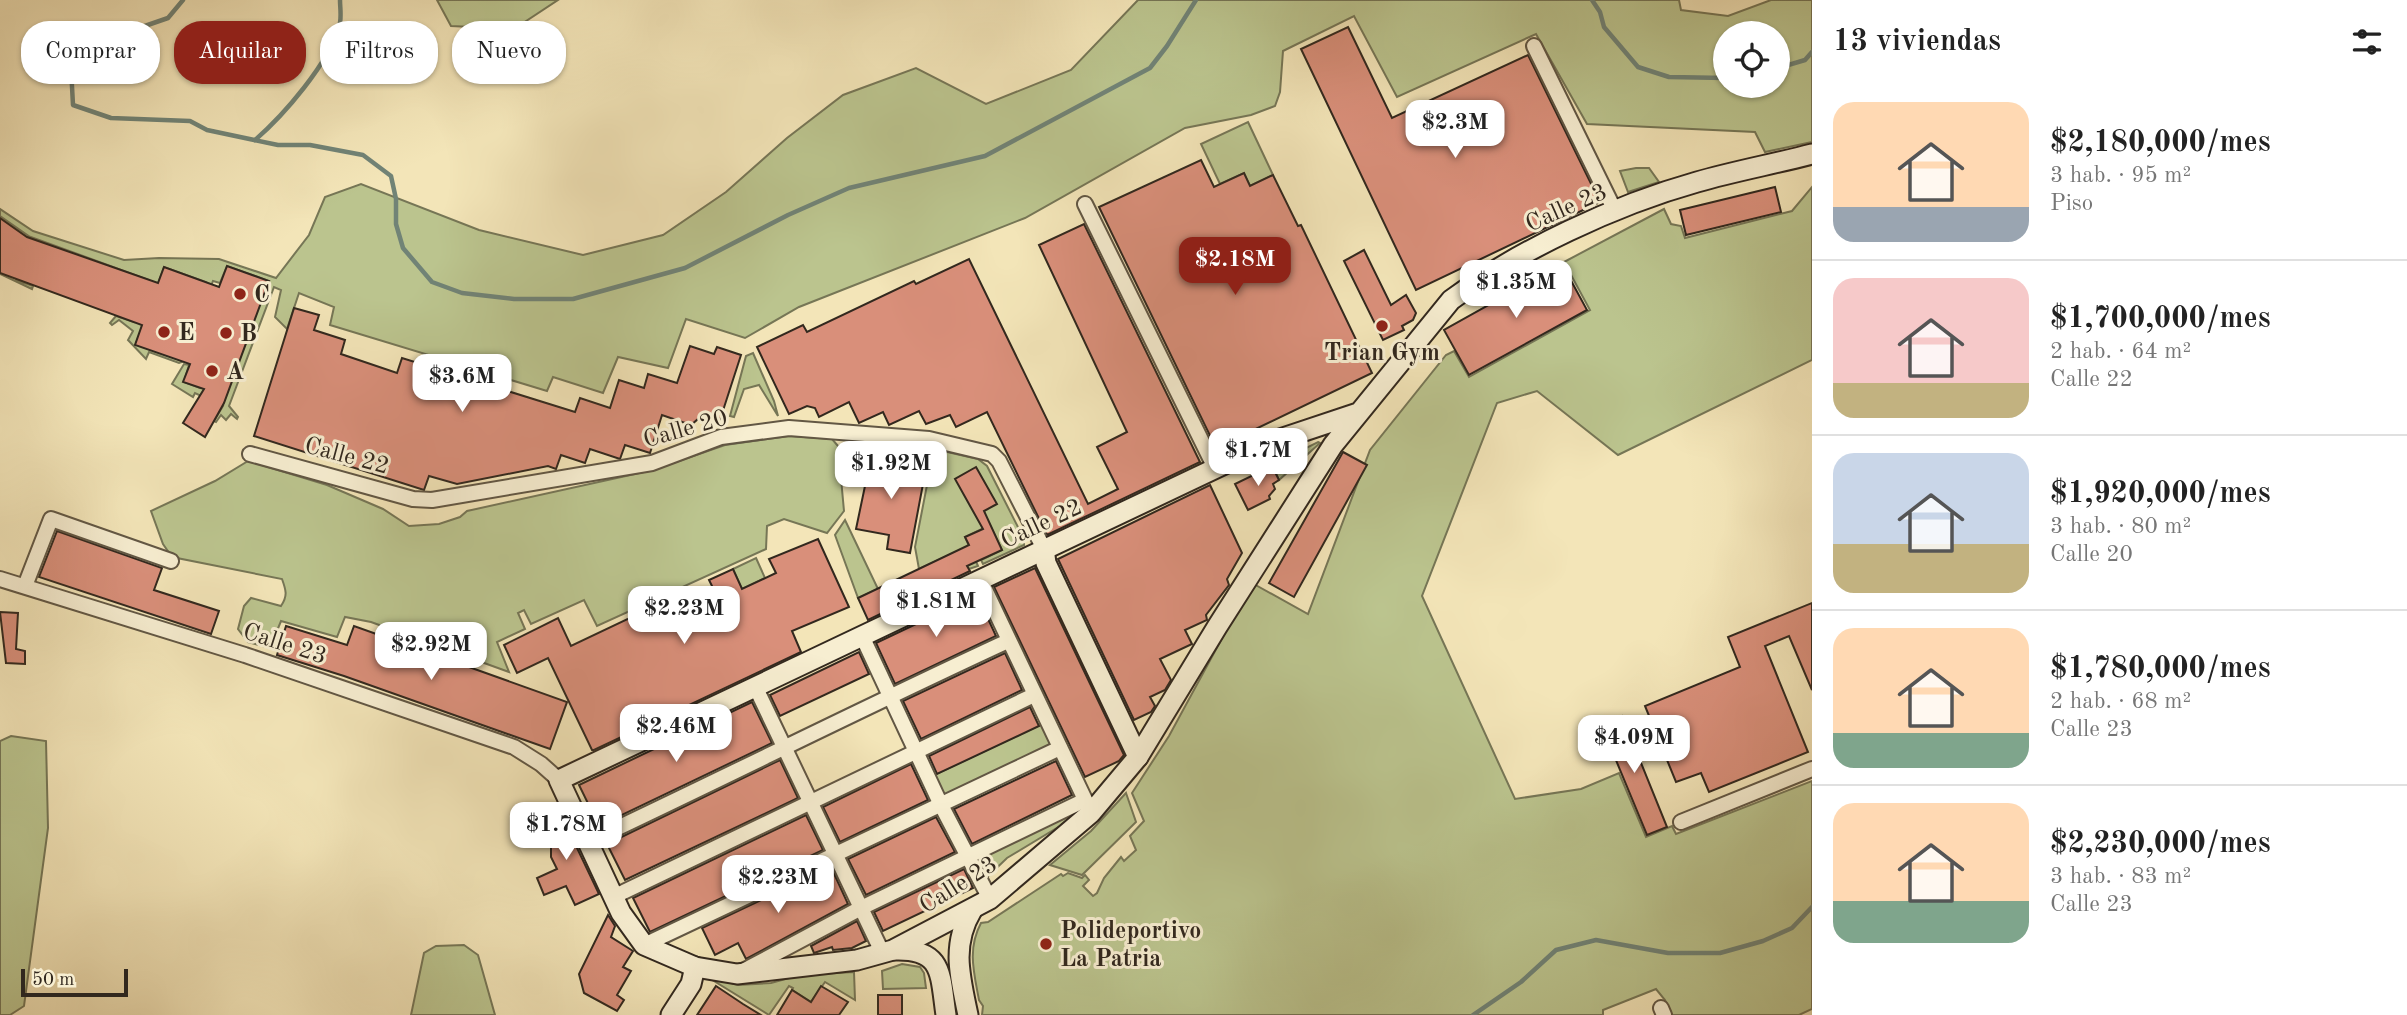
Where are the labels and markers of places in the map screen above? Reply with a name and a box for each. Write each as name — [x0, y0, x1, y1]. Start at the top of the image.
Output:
pin: $2.3M — [1406, 100, 1504, 160]
pin: $2.18M — [1178, 238, 1292, 297]
pin: $1.35M — [1459, 260, 1573, 320]
place label: C — [254, 284, 270, 308]
marker: C — [232, 286, 248, 302]
marker: Trian Gym — [1374, 318, 1390, 334]
place label: E — [178, 322, 195, 346]
place label: B — [240, 323, 257, 347]
marker: E — [156, 324, 172, 340]
marker: B — [218, 325, 234, 341]
place label: Trian Gym — [1324, 342, 1440, 366]
pin: $3.6M — [413, 354, 511, 414]
place label: A — [226, 361, 244, 385]
marker: A — [204, 363, 220, 379]
pin: $1.7M — [1209, 428, 1307, 488]
pin: $1.92M — [834, 442, 948, 501]
pin: $1.81M — [879, 580, 993, 639]
pin: $2.23M — [627, 586, 741, 646]
pin: $2.92M — [374, 622, 488, 682]
pin: $2.46M — [619, 704, 733, 764]
pin: $4.09M — [1577, 716, 1691, 775]
pin: $1.78M — [509, 802, 623, 862]
pin: $2.23M — [721, 856, 835, 915]
place label: Polideportivo La Patria — [1060, 920, 1201, 972]
marker: Polideportivo La Patria — [1038, 936, 1054, 952]

